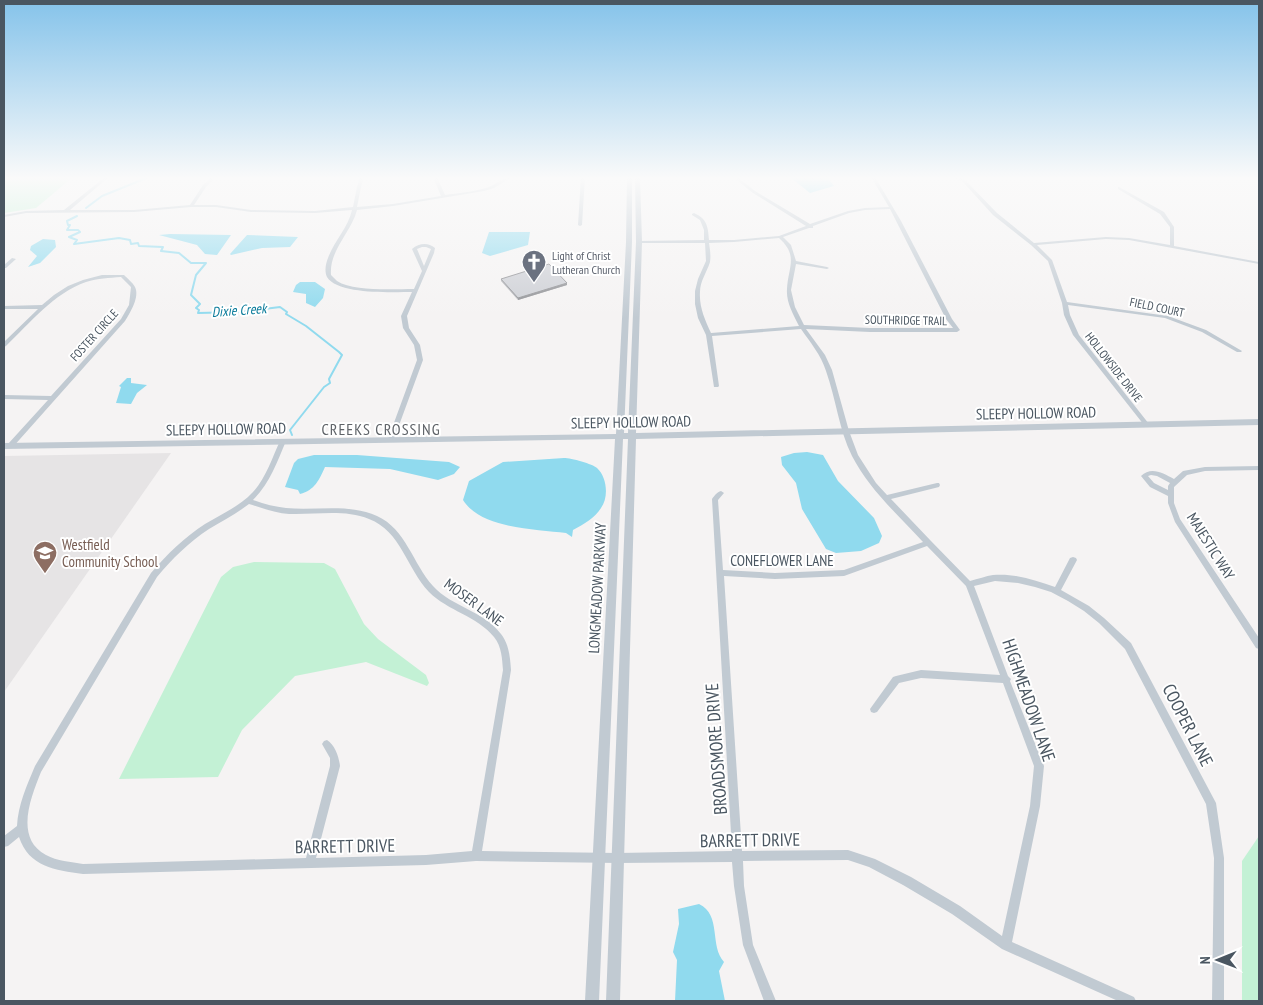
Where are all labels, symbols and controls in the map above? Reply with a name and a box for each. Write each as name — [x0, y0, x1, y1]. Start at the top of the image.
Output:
place label: Light of Christ Lutheran Church — [552, 248, 620, 277]
church icon: Light of Christ Lutheran Church — [521, 249, 547, 283]
street label: FIELD COURT — [1128, 294, 1186, 320]
water label: Dixie Creek — [211, 299, 269, 321]
street label: FOSTER CIRCLE — [67, 306, 121, 364]
street label: SOUTHRIDGE TRAIL — [865, 312, 947, 328]
street label: HOLLOWSIDE DRIVE — [1082, 329, 1146, 405]
street label: SLEEPY HOLLOW ROAD — [976, 402, 1096, 424]
street label: SLEEPY HOLLOW ROAD — [571, 411, 691, 433]
street label: SLEEPY HOLLOW ROAD — [166, 418, 286, 440]
district label: CREEKS CROSSING — [321, 419, 441, 439]
street label: MAJESTIC WAY — [1183, 509, 1239, 583]
street label: LONGMEADOW PARKWAY — [584, 522, 610, 654]
place label: Westfield Community School — [62, 535, 159, 571]
school or university icon: Westfield Community School — [32, 540, 58, 574]
street label: CONEFLOWER LANE — [730, 551, 834, 570]
street label: MOSER LANE — [441, 574, 507, 630]
street label: HIGHMEADOW LANE — [997, 636, 1061, 764]
street label: COOPER LANE — [1157, 680, 1219, 770]
street label: BROADSMORE DRIVE — [700, 683, 732, 815]
street label: BARRETT DRIVE — [700, 828, 800, 852]
street label: BARRETT DRIVE — [295, 834, 395, 858]
north arrow — [1193, 935, 1243, 985]
text: N — [1196, 956, 1214, 964]

